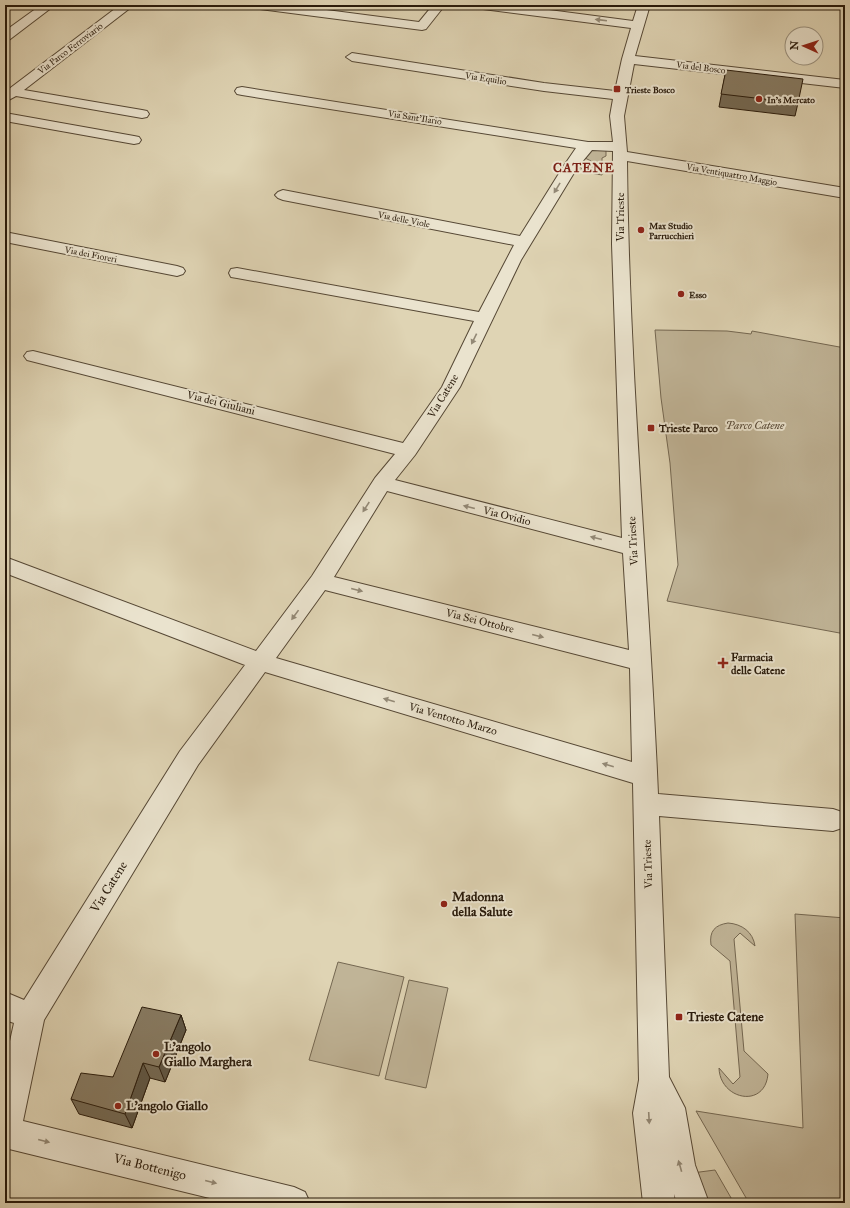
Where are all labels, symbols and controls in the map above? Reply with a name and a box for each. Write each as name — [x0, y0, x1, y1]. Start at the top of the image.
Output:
one-way arrow — [595, 17, 607, 23]
street label: Via Parco Ferroviario — [34, 20, 105, 77]
north arrow — [784, 26, 824, 66]
text: N — [788, 40, 801, 51]
street label: Via del Bosco — [675, 58, 727, 76]
street label: Via Equilio — [463, 69, 508, 88]
marker: Trieste Bosco — [612, 84, 622, 94]
place label: Trieste Bosco — [624, 84, 675, 95]
marker: In's Mercato — [754, 94, 764, 104]
place label: In's Mercato — [766, 94, 815, 105]
street label: Via Sant'Ilario — [386, 107, 443, 127]
district label: CATENE — [553, 160, 615, 176]
street label: Via Ventiquattro Maggio — [685, 160, 779, 188]
one-way arrow — [553, 182, 560, 194]
street label: Via Trieste — [614, 192, 627, 243]
street label: Via delle Viole — [376, 208, 431, 229]
place label: Max Studio Parrucchieri — [649, 220, 695, 241]
marker: Max Studio Parrucchieri — [636, 225, 646, 235]
street label: Via dei Fioreri — [63, 243, 119, 265]
marker: Esso — [676, 289, 686, 299]
place label: Esso — [689, 289, 707, 300]
one-way arrow — [471, 333, 477, 345]
street label: Via Catene — [424, 371, 461, 421]
street label: Via dei Giuliani — [185, 388, 256, 418]
park label: Parco Catene — [726, 419, 785, 432]
place label: Trieste Parco — [658, 422, 718, 435]
marker: Trieste Parco — [646, 423, 656, 433]
one-way arrow — [362, 501, 370, 512]
one-way arrow — [463, 504, 475, 510]
street label: Via Ovidio — [481, 504, 532, 528]
street label: Via Trieste — [625, 516, 641, 567]
one-way arrow — [589, 535, 601, 541]
one-way arrow — [351, 588, 364, 594]
street label: Via Sei Ottobre — [444, 606, 516, 636]
one-way arrow — [291, 610, 299, 620]
one-way arrow — [532, 633, 544, 639]
place label: Farmacia delle Catene — [731, 651, 786, 677]
marker: Farmacia delle Catene — [718, 658, 728, 668]
one-way arrow — [383, 697, 395, 703]
street label: Via Ventotto Marzo — [406, 700, 499, 738]
one-way arrow — [601, 762, 613, 768]
street label: Via Trieste — [641, 839, 655, 890]
street label: Via Catene — [86, 858, 131, 917]
place label: Madonna della Salute — [452, 889, 513, 920]
marker: Madonna della Salute — [439, 899, 449, 909]
place label: Trieste Catene — [686, 1009, 764, 1025]
marker: Trieste Catene — [674, 1012, 684, 1022]
place label: L’angolo Giallo Marghera — [164, 1039, 252, 1070]
marker: L’angolo Giallo Marghera — [151, 1049, 161, 1059]
place label: L’angolo Giallo — [126, 1098, 208, 1114]
marker: L’angolo Giallo — [113, 1101, 123, 1111]
one-way arrow — [645, 1112, 652, 1124]
one-way arrow — [38, 1138, 50, 1144]
street label: Via Bottenigo — [111, 1150, 188, 1184]
one-way arrow — [677, 1160, 683, 1172]
one-way arrow — [204, 1180, 217, 1186]

